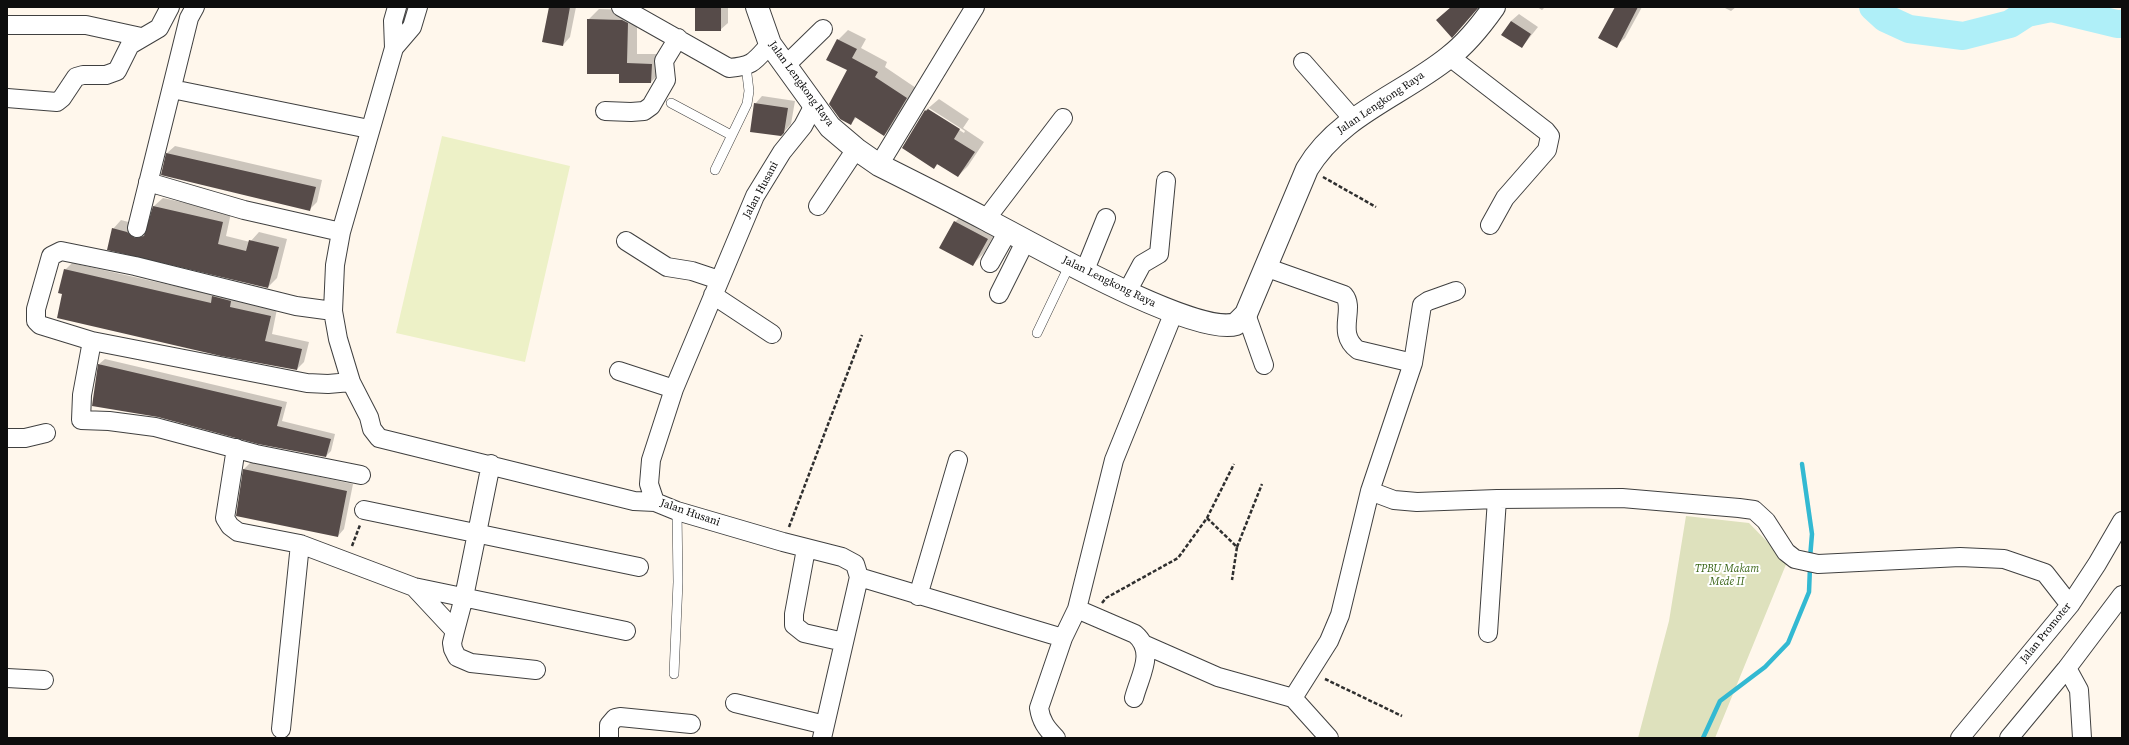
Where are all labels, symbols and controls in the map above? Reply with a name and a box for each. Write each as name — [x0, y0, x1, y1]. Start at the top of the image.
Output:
street label: Jalan Lengkong Raya — [766, 39, 836, 129]
street label: Jalan Lengkong Raya — [1335, 69, 1427, 137]
street label: Jalan Husani — [741, 159, 781, 221]
street label: Jalan Lengkong Raya — [1060, 254, 1158, 310]
street label: Jalan Husani — [658, 497, 722, 529]
park label: TPBU Makam Mede II — [1695, 562, 1759, 588]
street label: Jalan Promoter — [2018, 600, 2074, 666]

